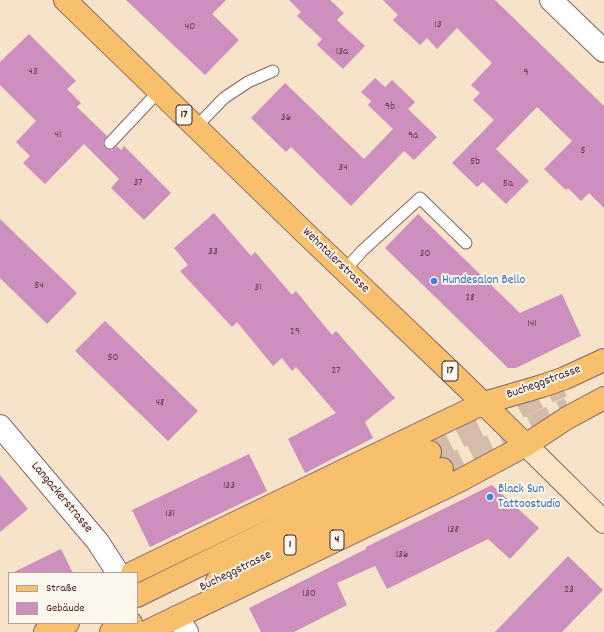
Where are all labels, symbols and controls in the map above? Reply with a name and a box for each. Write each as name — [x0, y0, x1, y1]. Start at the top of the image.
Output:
house number: 13 — [434, 18, 442, 32]
house number: 40 — [185, 20, 195, 34]
house number: 13a — [336, 45, 348, 59]
house number: 43 — [28, 65, 38, 79]
house number: 9 — [523, 66, 529, 80]
house number: 9b — [385, 100, 395, 114]
road number: 17 — [176, 105, 192, 125]
house number: 36 — [281, 111, 291, 125]
house number: 41 — [55, 128, 61, 142]
house number: 9a — [408, 129, 418, 143]
house number: 5 — [580, 144, 586, 158]
house number: 5b — [470, 155, 480, 169]
house number: 34 — [338, 161, 348, 175]
house number: 37 — [133, 176, 143, 190]
house number: 5a — [503, 177, 513, 191]
street label: Wehntalerstrasse — [298, 225, 372, 297]
house number: 33 — [208, 245, 218, 259]
house number: 30 — [420, 247, 430, 261]
place label: Hundesalon Bello — [442, 273, 525, 289]
marker: Hundesalon Bello — [429, 276, 439, 286]
house number: 54 — [34, 279, 44, 293]
house number: 31 — [254, 281, 262, 295]
house number: 28 — [465, 291, 475, 305]
house number: 141 — [527, 317, 537, 331]
house number: 29 — [290, 325, 300, 339]
house number: 50 — [107, 351, 119, 365]
road number: 17 — [442, 361, 458, 381]
street label: Bucheggstrasse — [505, 362, 583, 404]
house number: 27 — [331, 364, 341, 378]
house number: 48 — [156, 396, 164, 410]
street label: Langackerstrasse — [27, 459, 95, 537]
house number: 133 — [223, 479, 235, 493]
place label: Black Sun Tattoostudio — [498, 482, 561, 513]
marker: Black Sun Tattoostudio — [485, 492, 495, 502]
house number: 131 — [165, 507, 175, 521]
house number: 138 — [447, 523, 459, 537]
road number: 4 — [330, 530, 344, 550]
road number: 1 — [284, 535, 296, 555]
street label: Bucheggstrasse — [198, 548, 274, 596]
house number: 136 — [396, 548, 408, 562]
legend — [8, 572, 138, 624]
text: Straße — [46, 580, 77, 597]
house number: 23 — [564, 583, 574, 597]
house number: 130 — [302, 587, 316, 601]
text: Gebäude — [46, 600, 85, 617]

